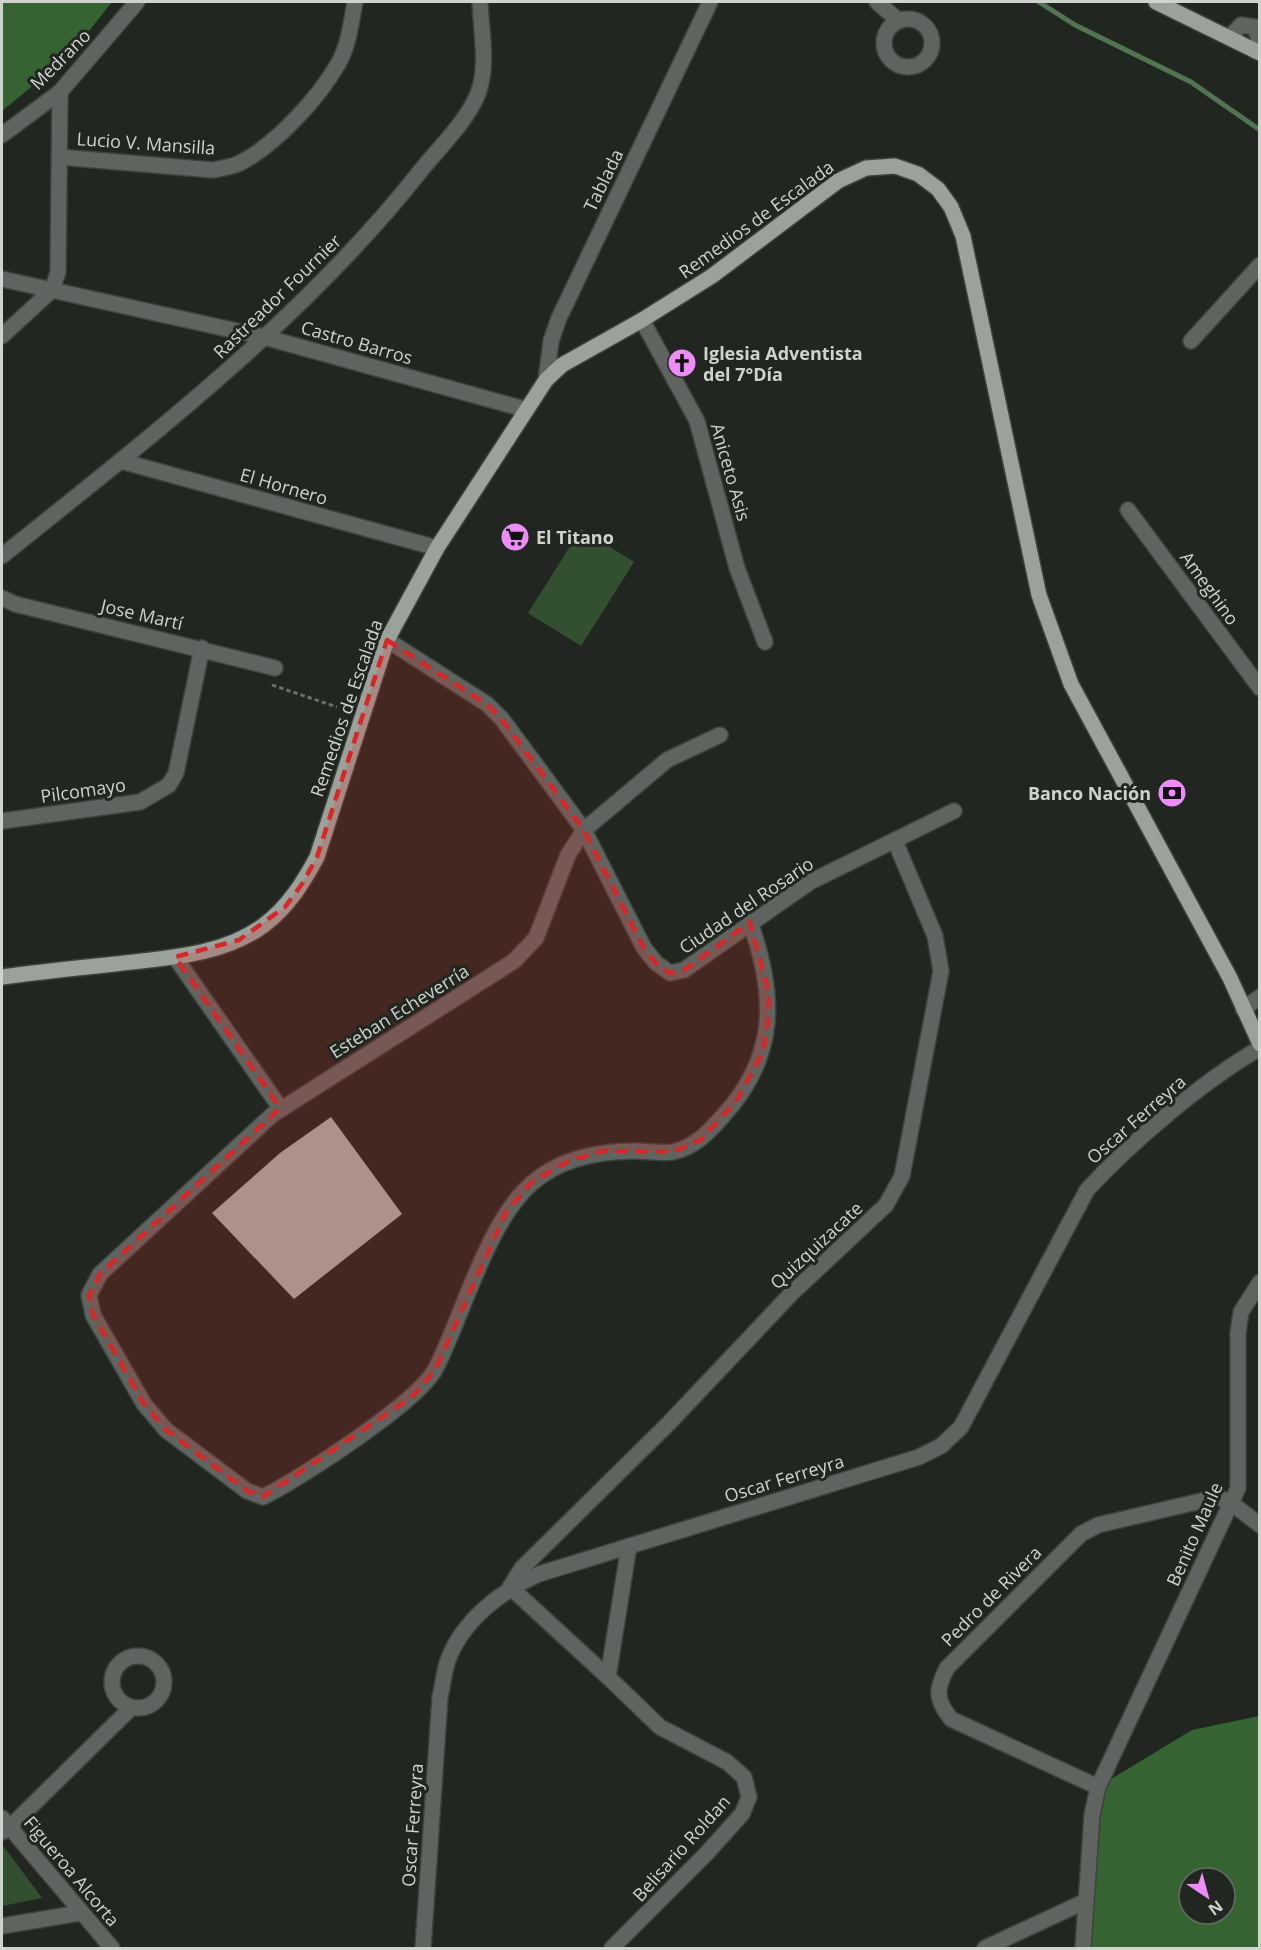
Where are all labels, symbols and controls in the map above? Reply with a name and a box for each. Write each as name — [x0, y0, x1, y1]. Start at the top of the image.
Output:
street label: Medrano — [24, 23, 96, 95]
street label: Lucio V. Mansilla — [76, 126, 216, 160]
street label: Tablada — [578, 145, 628, 215]
street label: Remedios de Escalada — [674, 155, 838, 283]
street label: Rastreador Fournier — [208, 228, 347, 363]
street label: Castro Barros — [298, 315, 416, 369]
place label: Iglesia Adventista del 7°Día — [703, 341, 863, 386]
church icon: Iglesia Adventista del 7°Día — [666, 347, 698, 379]
street label: Aniceto Asis — [706, 420, 756, 524]
street label: El Hornero — [237, 462, 331, 510]
supermarket icon: El Titano — [499, 521, 531, 553]
place label: El Titano — [536, 525, 614, 549]
street label: Ameghino — [1175, 546, 1245, 630]
street label: Jose Martí — [97, 592, 186, 635]
street label: Remedios de Escalada — [304, 616, 388, 800]
street label: Pilcomayo — [39, 772, 127, 808]
bank icon: Banco Nación — [1156, 777, 1188, 809]
place label: Banco Nación — [1028, 781, 1151, 805]
street label: Ciudad del Rosario — [674, 851, 818, 959]
street label: Esteban Echeverría — [325, 958, 473, 1064]
street label: Oscar Ferreyra — [1081, 1069, 1191, 1169]
street label: Quizquizacate — [765, 1196, 867, 1294]
street label: Oscar Ferreyra — [721, 1448, 847, 1508]
street label: Benito Maule — [1160, 1478, 1228, 1590]
street label: Pedro de Rivera — [936, 1541, 1046, 1651]
street label: Oscar Ferreyra — [396, 1762, 428, 1888]
street label: Belisario Roldan — [627, 1790, 735, 1906]
street label: Figueroa Alcorta — [19, 1811, 125, 1931]
north arrow — [1177, 1866, 1237, 1926]
text: N — [1204, 1895, 1228, 1921]

